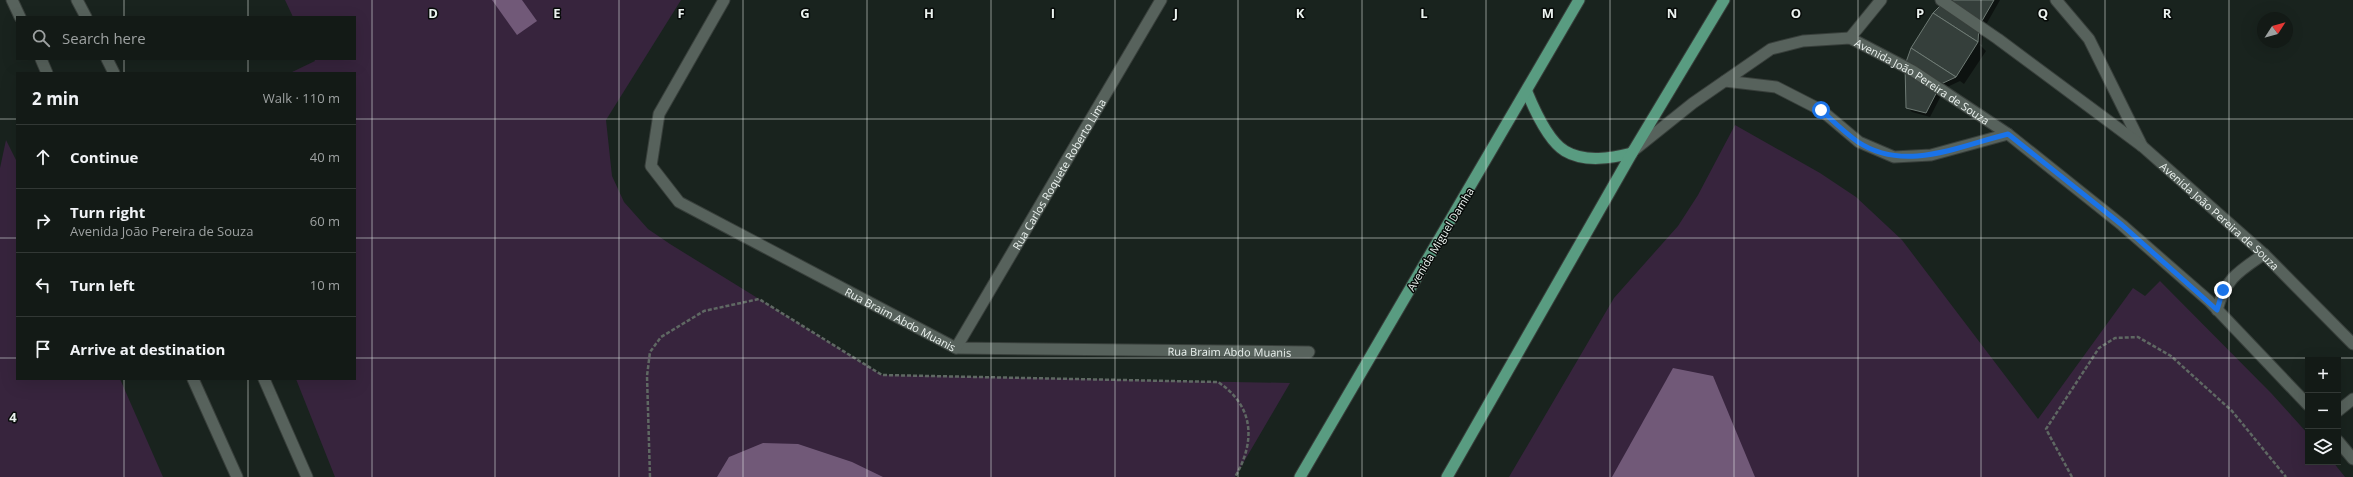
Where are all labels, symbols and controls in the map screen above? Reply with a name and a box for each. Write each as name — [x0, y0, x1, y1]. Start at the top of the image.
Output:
text: D — [428, 4, 438, 22]
text: E — [553, 4, 561, 22]
text: F — [677, 4, 685, 22]
text: G — [800, 4, 810, 22]
text: H — [924, 4, 934, 22]
text: I — [1051, 4, 1055, 22]
text: J — [1173, 4, 1178, 22]
text: K — [1296, 4, 1305, 22]
text: L — [1420, 4, 1428, 22]
text: M — [1542, 4, 1554, 22]
text: N — [1667, 4, 1677, 22]
text: O — [1791, 4, 1801, 22]
text: P — [1916, 4, 1924, 22]
text: Q — [2038, 4, 2048, 22]
text: R — [2163, 4, 2172, 22]
north arrow — [2257, 12, 2293, 48]
search box — [16, 16, 356, 60]
icon: search — [30, 27, 52, 49]
text: Search here — [62, 28, 146, 48]
street label: Avenida João Pereira de Souza — [1852, 34, 1993, 127]
text: 2 min — [32, 87, 79, 110]
text: Walk · 110 m — [263, 89, 340, 107]
street label: Rua Carlos Roquete Roberto Lima — [1008, 96, 1109, 252]
route start — [1812, 101, 1830, 119]
icon: ahead — [32, 146, 54, 168]
text: Continue — [70, 147, 138, 167]
text: 40 m — [310, 148, 340, 166]
street label: Avenida João Pereira de Souza — [2157, 158, 2283, 273]
street label: Avenida Miguel Damha — [1403, 184, 1477, 294]
text: Turn right — [70, 202, 145, 222]
icon: right — [32, 210, 54, 232]
text: 60 m — [310, 212, 340, 230]
text: Avenida João Pereira de Souza — [70, 222, 253, 240]
icon: left — [32, 274, 54, 296]
text: Turn left — [70, 275, 135, 295]
text: 10 m — [310, 276, 340, 294]
route end — [2214, 281, 2232, 299]
street label: Rua Braim Abdo Muanis — [842, 283, 959, 354]
icon: arrive — [32, 338, 54, 360]
text: Arrive at destination — [70, 339, 225, 359]
street label: Rua Braim Abdo Muanis — [1168, 343, 1291, 359]
map controls — [2305, 357, 2341, 465]
button: + — [2305, 357, 2341, 393]
button: − — [2305, 393, 2341, 429]
text: 4 — [9, 408, 17, 426]
button: layers — [2305, 429, 2341, 465]

